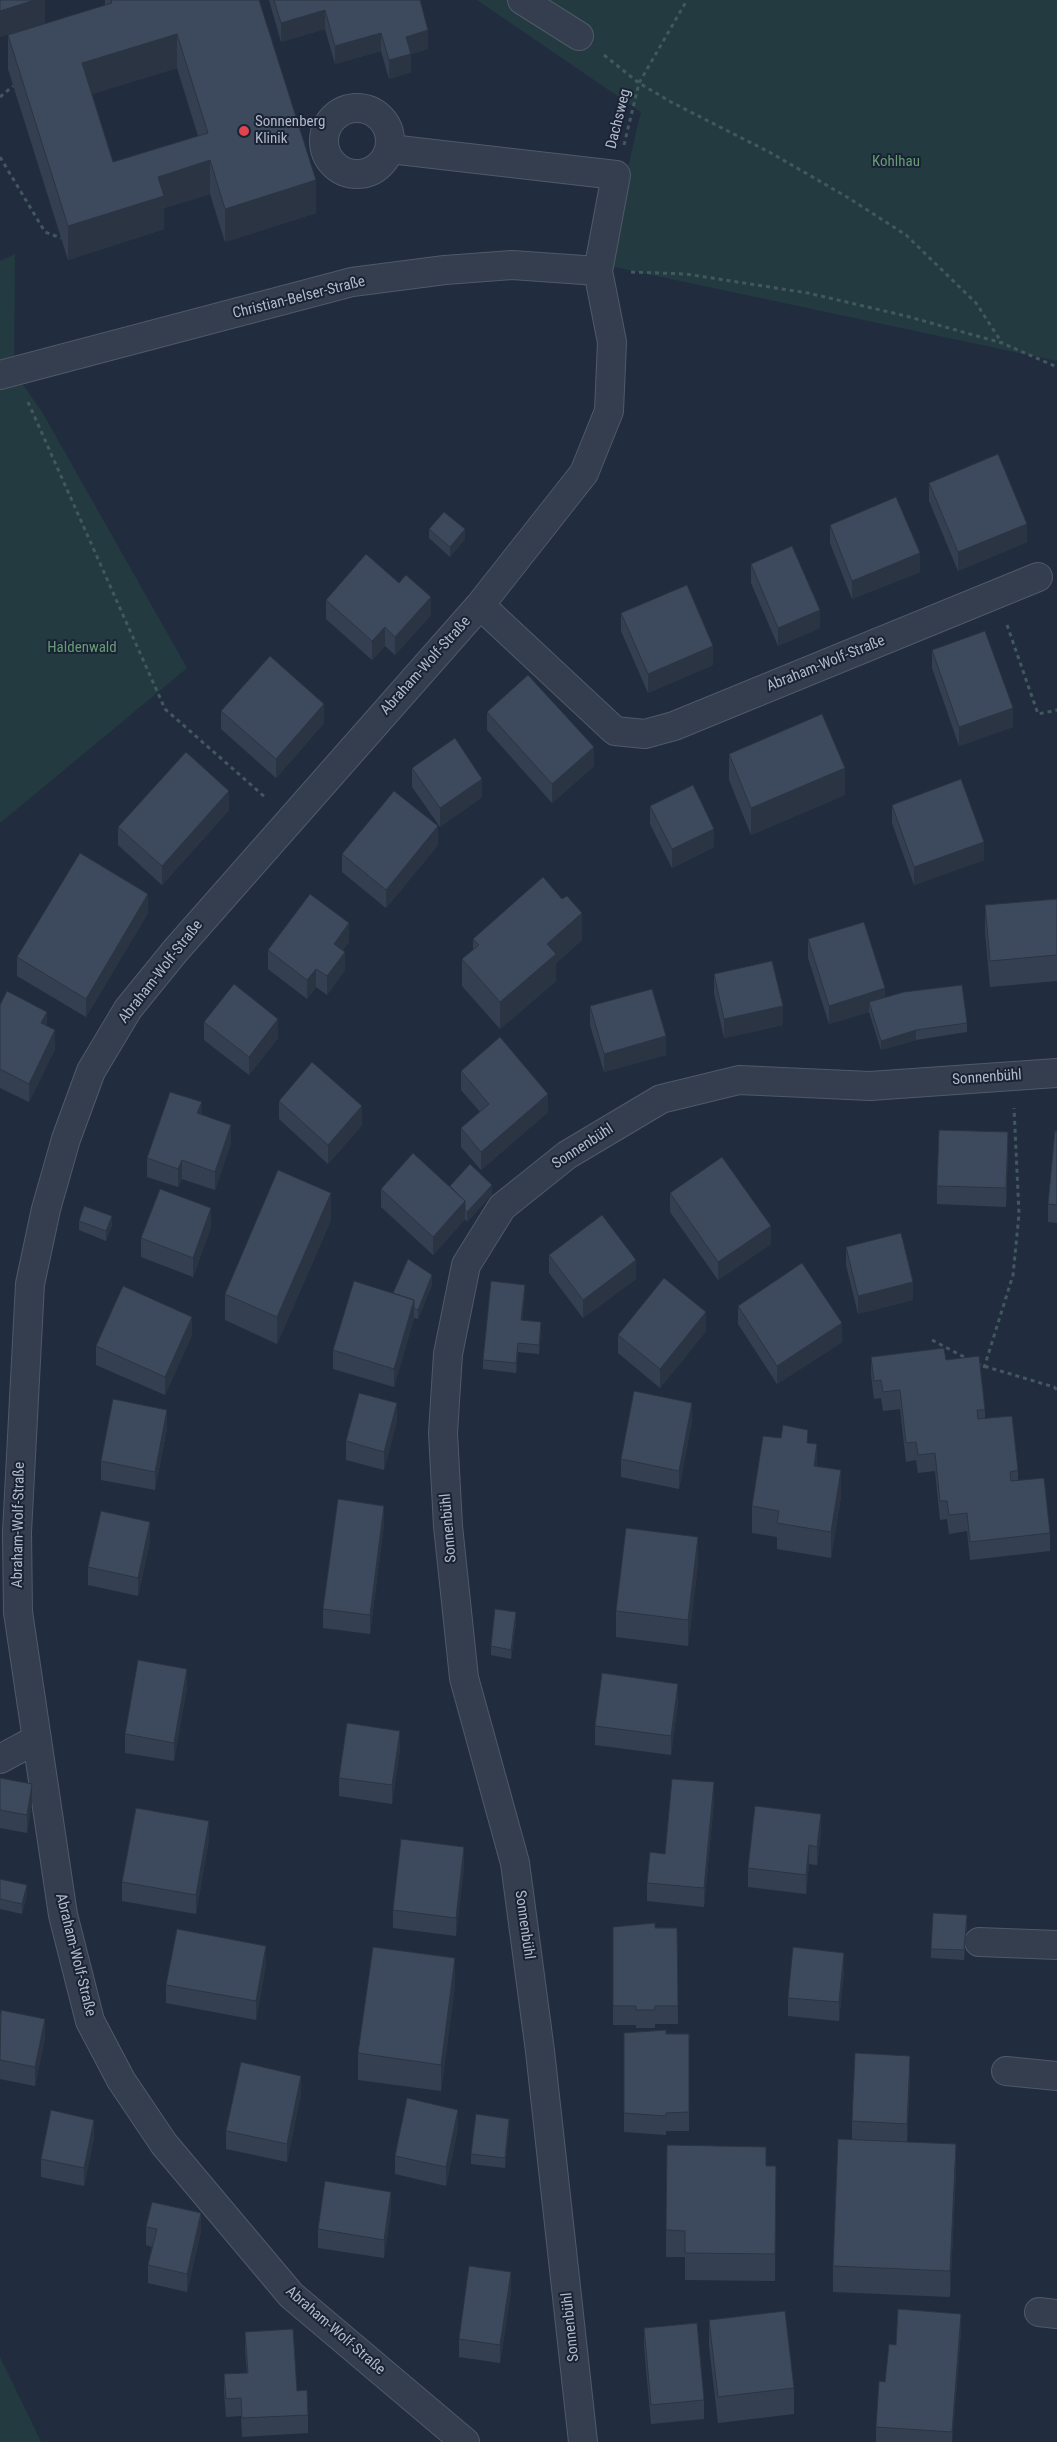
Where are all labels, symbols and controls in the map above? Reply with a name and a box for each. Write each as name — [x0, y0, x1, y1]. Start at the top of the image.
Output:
street label: Dachsweg — [603, 87, 635, 151]
place label: Sonnenberg Klinik — [255, 113, 325, 148]
marker: Sonnenberg Klinik — [237, 124, 251, 138]
park label: Kohlhau — [872, 153, 920, 171]
street label: Christian-Belser-Straße — [231, 273, 367, 323]
street label: Abraham-Wolf-Straße — [377, 613, 475, 719]
street label: Abraham-Wolf-Straße — [764, 632, 888, 696]
park label: Haldenwald — [47, 639, 117, 657]
street label: Abraham-Wolf-Straße — [115, 917, 207, 1027]
street label: Sonnenbühl — [952, 1067, 1022, 1089]
street label: Sonnenbühl — [549, 1121, 617, 1173]
street label: Abraham-Wolf-Straße — [9, 1462, 29, 1588]
street label: Sonnenbühl — [437, 1493, 461, 1563]
street label: Sonnenbühl — [510, 1889, 538, 1961]
street label: Abraham-Wolf-Straße — [51, 1892, 99, 2018]
street label: Abraham-Wolf-Straße — [281, 2283, 389, 2379]
street label: Sonnenbühl — [558, 2292, 584, 2362]

